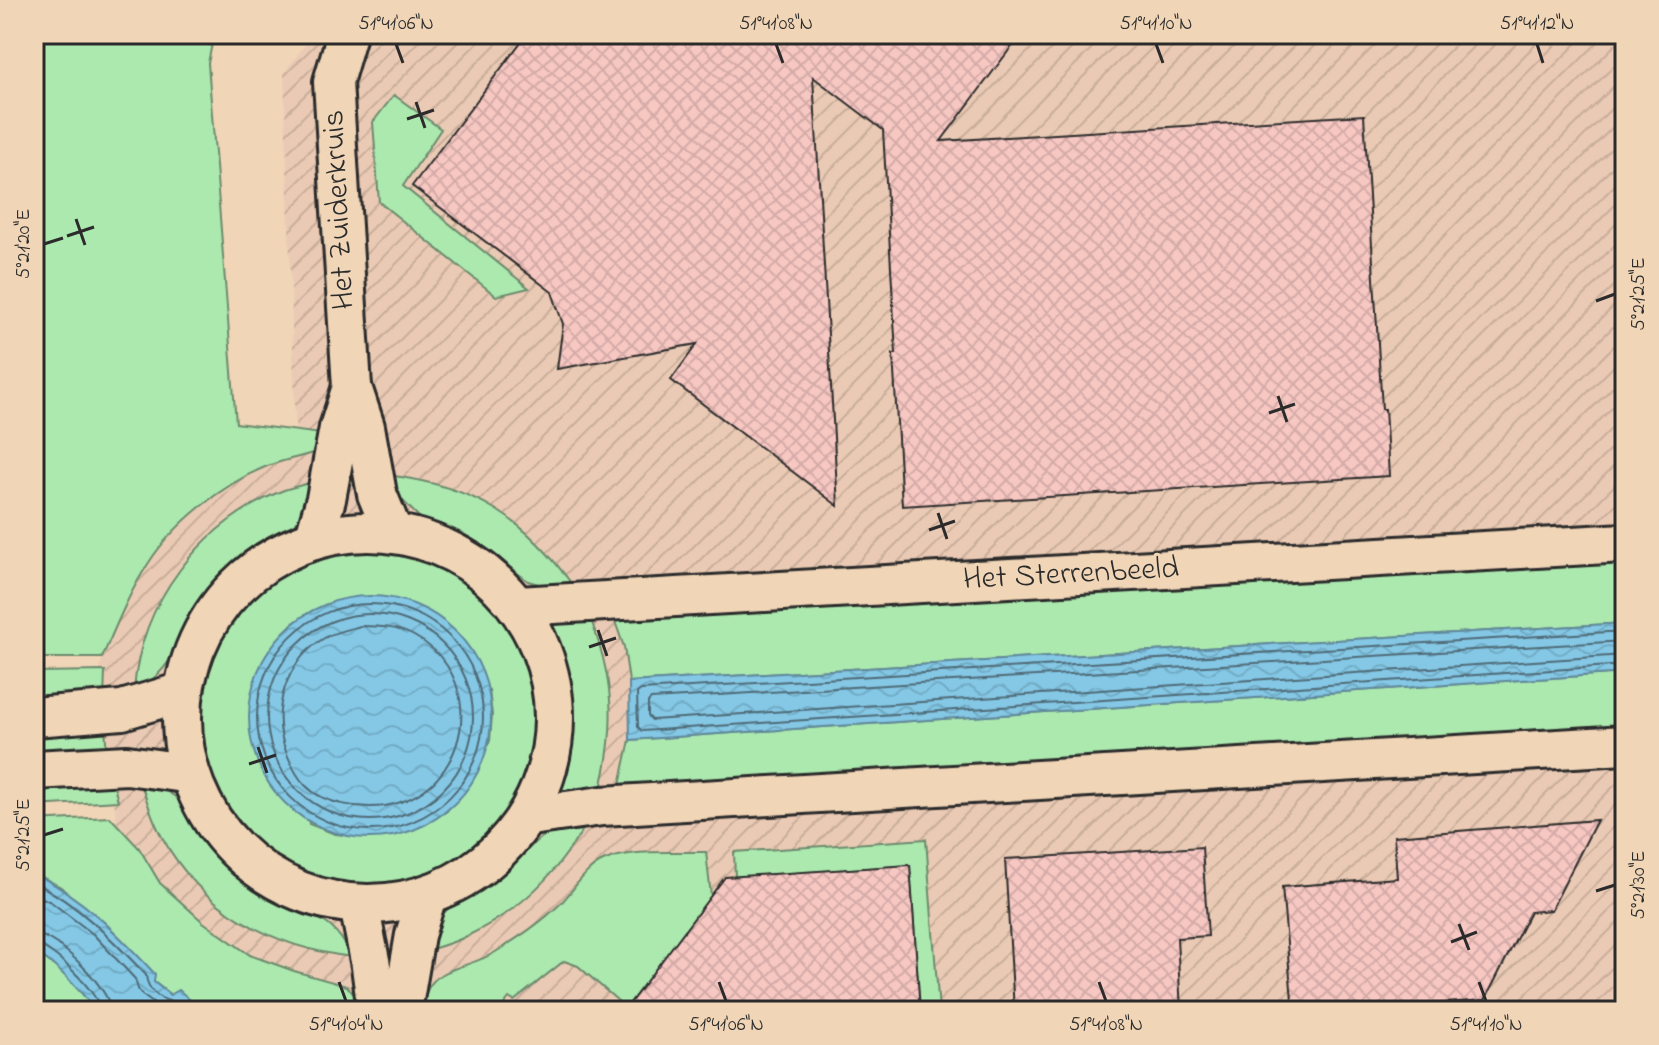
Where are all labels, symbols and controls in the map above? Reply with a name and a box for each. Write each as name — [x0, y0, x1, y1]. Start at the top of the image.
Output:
text: 51°41'06"N — [358, 10, 434, 39]
text: 51°41'08"N — [739, 10, 813, 39]
text: 51°41'10"N — [1119, 10, 1193, 39]
text: 51°41'12"N — [1500, 10, 1574, 39]
street label: Het Zuiderkruis — [311, 109, 369, 311]
text: 5°21'20"E — [10, 209, 39, 279]
text: 5°21'25"E — [1625, 257, 1654, 331]
street label: Het Sterrenbeeld — [962, 546, 1180, 604]
text: 5°21'25"E — [10, 798, 39, 872]
text: 5°21'30"E — [1625, 851, 1654, 919]
text: 51°41'04"N — [309, 1011, 383, 1040]
text: 51°41'06"N — [688, 1011, 764, 1040]
text: 51°41'08"N — [1069, 1011, 1143, 1040]
text: 51°41'10"N — [1449, 1011, 1523, 1040]

